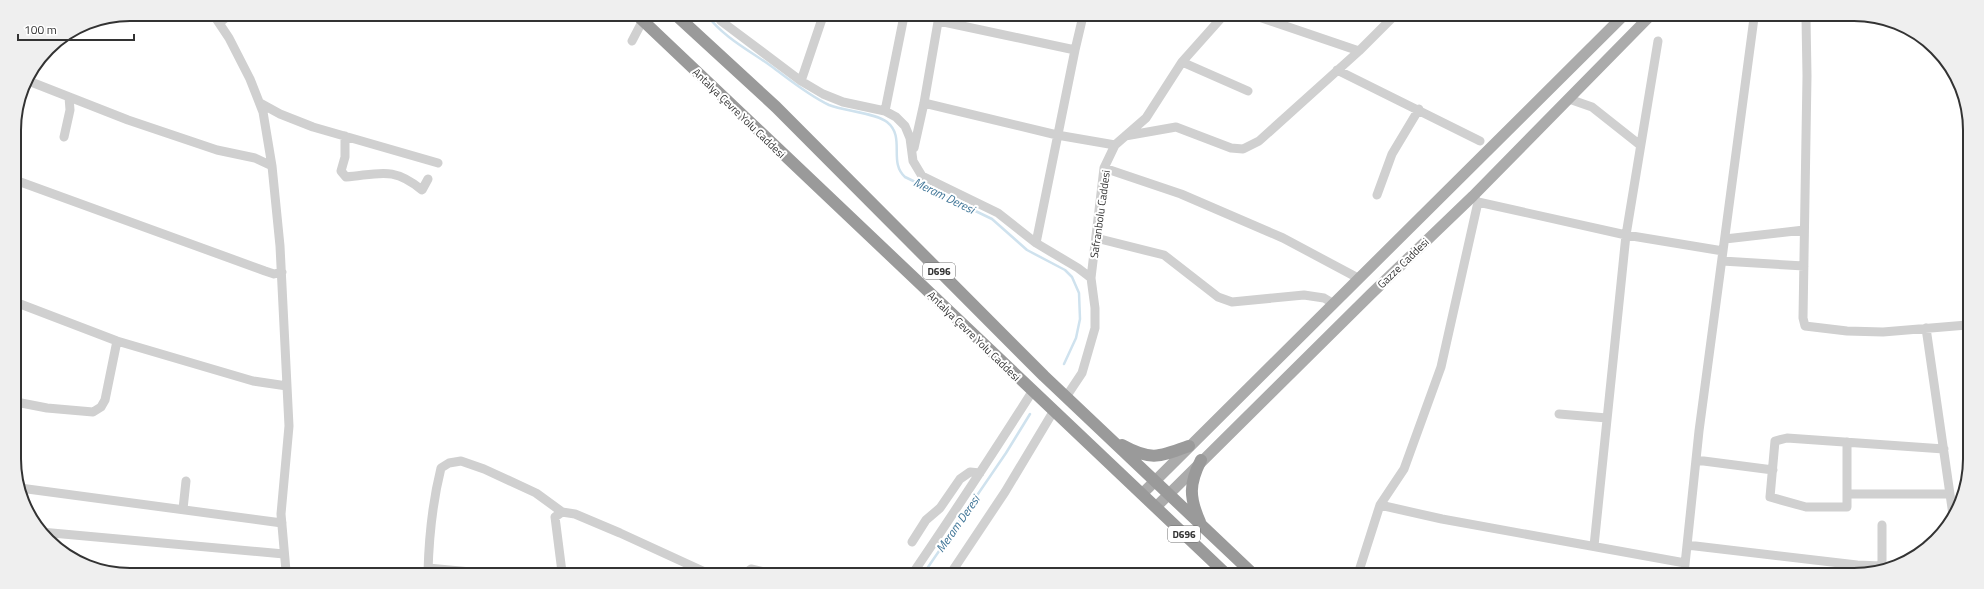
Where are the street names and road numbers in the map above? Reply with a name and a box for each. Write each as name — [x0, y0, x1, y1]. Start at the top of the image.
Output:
street label: Antalya Çevre Yolu Caddesi — [689, 64, 789, 162]
street label: Safranbolu Caddesi — [1086, 169, 1114, 259]
street label: Gazze Caddesi — [1374, 234, 1432, 292]
road number: D696 — [923, 263, 955, 279]
street label: Antalya Çevre Yolu Caddesi — [924, 287, 1024, 385]
road number: D696 — [1168, 526, 1200, 542]

